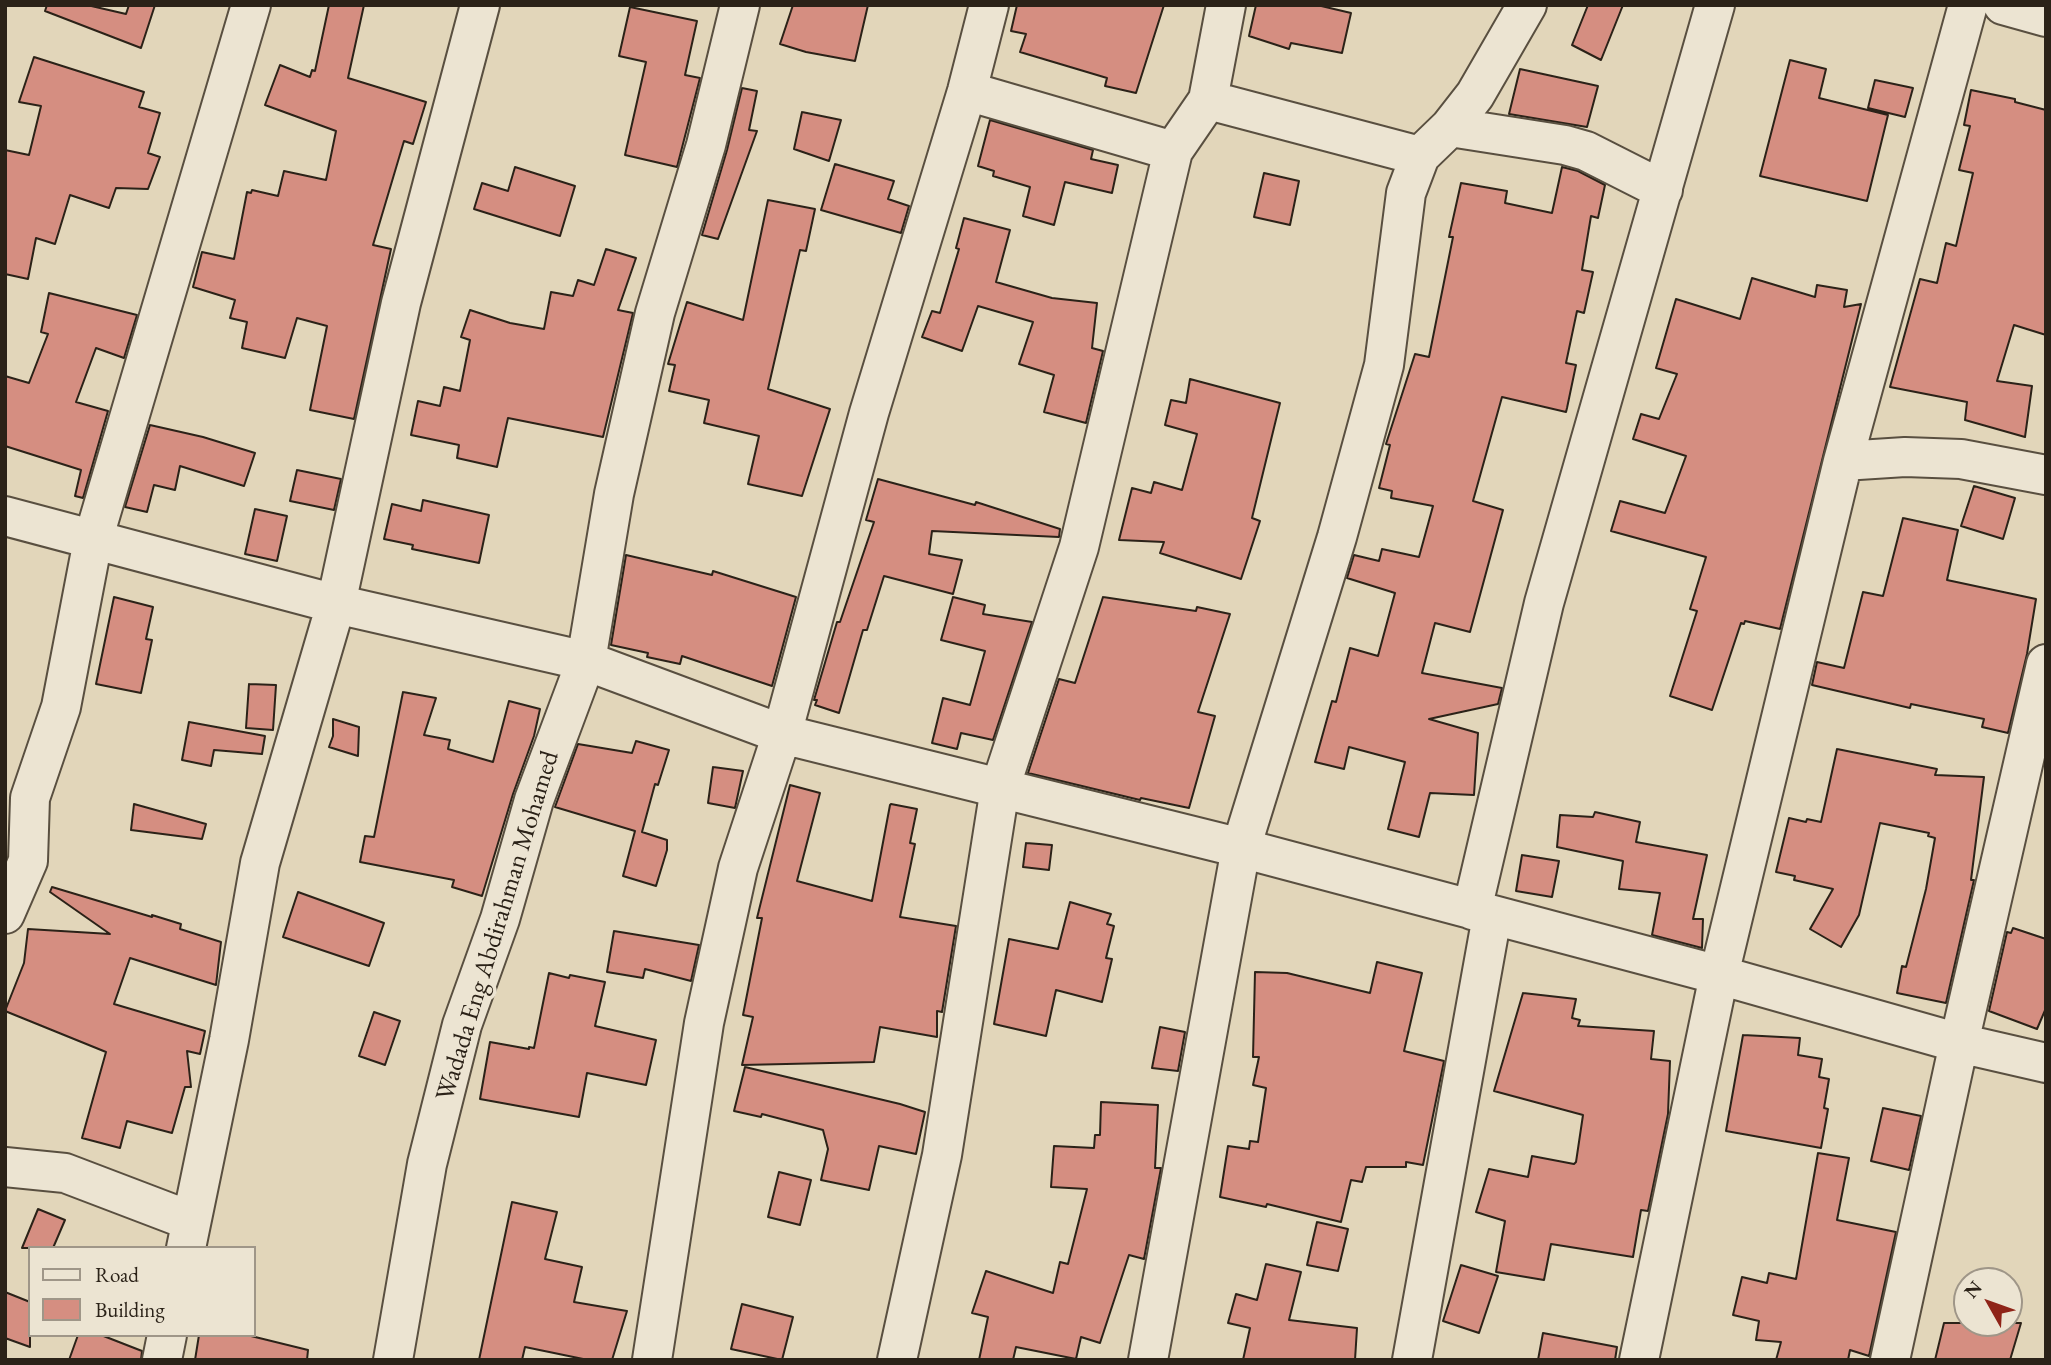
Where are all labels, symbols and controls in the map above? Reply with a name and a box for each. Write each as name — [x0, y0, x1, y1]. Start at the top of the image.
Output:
street label: Wadada Eng Abdirahman Mohamed — [430, 747, 566, 1105]
legend — [28, 1246, 256, 1337]
text: Road — [95, 1261, 139, 1288]
north arrow — [1953, 1267, 2023, 1337]
text: N — [1959, 1276, 1988, 1303]
text: Building — [95, 1296, 165, 1323]

